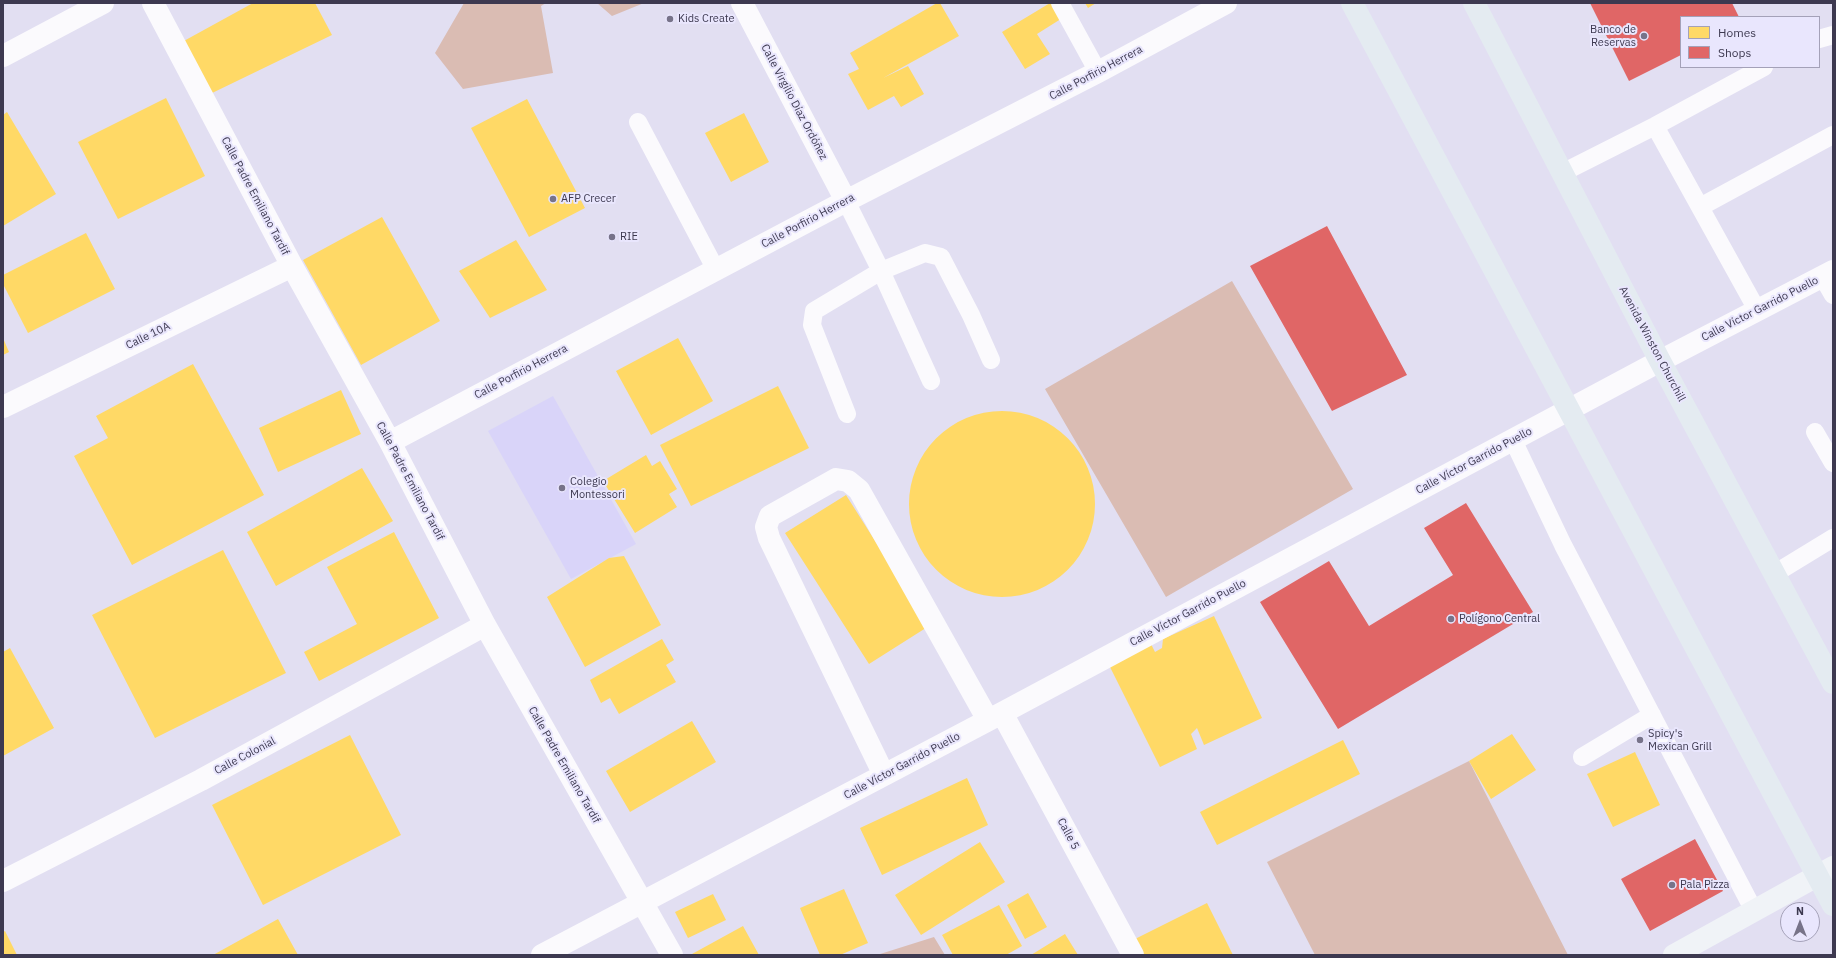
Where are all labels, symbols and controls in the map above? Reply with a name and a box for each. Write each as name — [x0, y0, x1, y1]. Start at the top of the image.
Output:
place label: Kids Create — [678, 12, 735, 26]
marker: Kids Create — [665, 14, 675, 24]
legend — [1680, 16, 1820, 68]
place label: Banco de Reservas — [1590, 23, 1636, 49]
text: Homes — [1718, 25, 1756, 40]
marker: Banco de Reservas — [1639, 31, 1649, 41]
street label: Calle Virgilio Díaz Ordóñez — [758, 42, 830, 162]
street label: Calle Porfirio Herrera — [1047, 43, 1145, 103]
text: Shops — [1718, 45, 1751, 60]
street label: Calle Padre Emiliano Tardif — [218, 135, 292, 257]
street label: Calle Porfirio Herrera — [759, 191, 857, 251]
place label: AFP Crecer — [561, 192, 616, 206]
marker: AFP Crecer — [548, 194, 558, 204]
place label: RIE — [620, 230, 638, 244]
marker: RIE — [607, 232, 617, 242]
street label: Calle Víctor Garrido Puello — [1699, 274, 1821, 344]
street label: Avenida Winston Churchill — [1616, 284, 1688, 404]
street label: Calle 10A — [124, 320, 172, 352]
street label: Calle Porfirio Herrera — [472, 342, 570, 402]
street label: Calle Padre Emiliano Tardif — [373, 420, 447, 542]
street label: Calle Víctor Garrido Puello — [1414, 425, 1534, 497]
place label: Colegio Montessori — [570, 475, 625, 501]
marker: Colegio Montessori — [557, 483, 567, 493]
street label: Calle Víctor Garrido Puello — [1128, 577, 1248, 649]
place label: Polígono Central — [1459, 612, 1540, 626]
marker: Polígono Central — [1446, 614, 1456, 624]
street label: Calle Padre Emiliano Tardif — [525, 704, 603, 826]
place label: Spicy's Mexican Grill — [1648, 727, 1712, 753]
street label: Calle Víctor Garrido Puello — [842, 730, 962, 802]
street label: Calle Colonial — [212, 734, 278, 778]
marker: Spicy's Mexican Grill — [1635, 735, 1645, 745]
street label: Calle 5 — [1054, 816, 1082, 852]
place label: Pala Pizza — [1680, 878, 1729, 892]
marker: Pala Pizza — [1667, 880, 1677, 890]
north arrow — [1780, 902, 1820, 942]
text: N — [1796, 904, 1804, 918]

